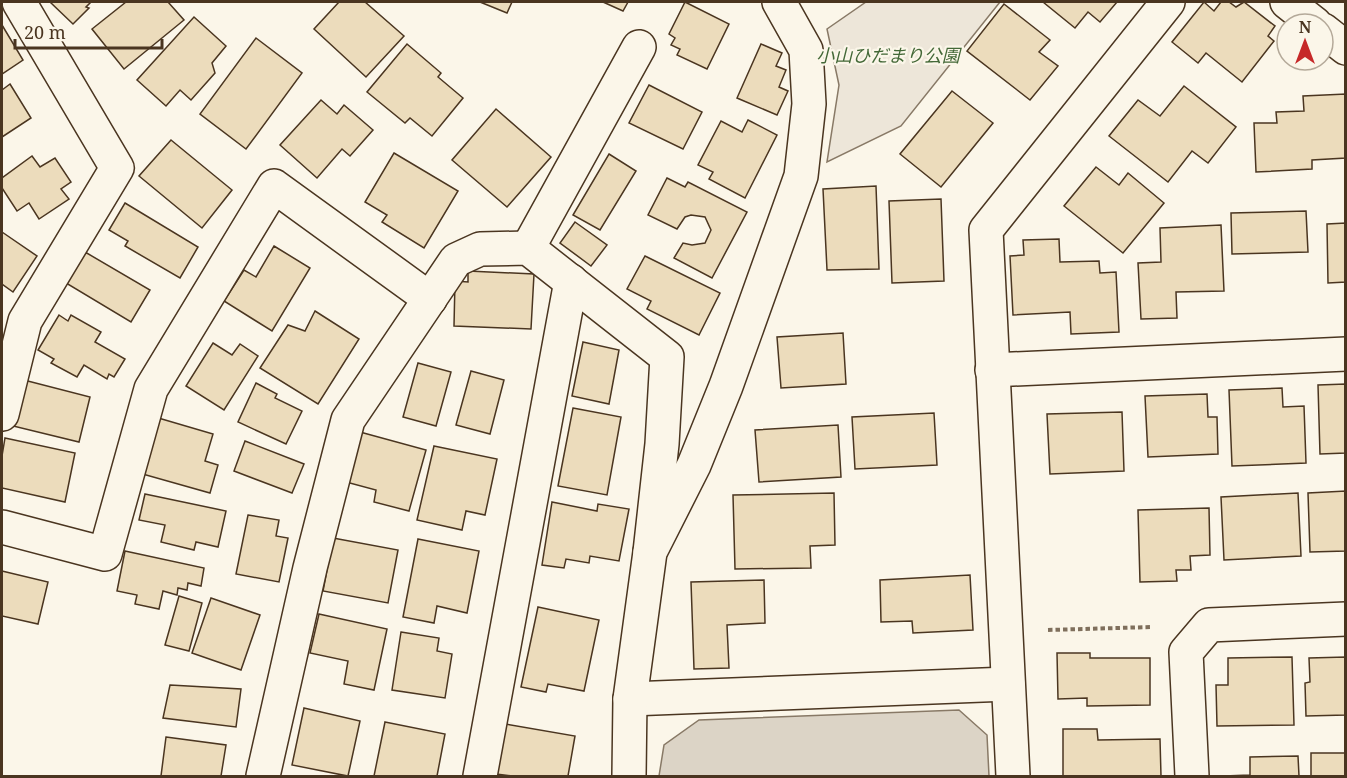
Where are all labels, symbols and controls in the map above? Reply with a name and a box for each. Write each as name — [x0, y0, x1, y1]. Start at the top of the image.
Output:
scale bar — [15, 12, 162, 50]
north arrow — [1275, 12, 1335, 72]
text: N — [1299, 16, 1312, 38]
text: 20 m — [24, 20, 66, 44]
park label: 小山ひだまり公園 — [816, 43, 963, 67]

